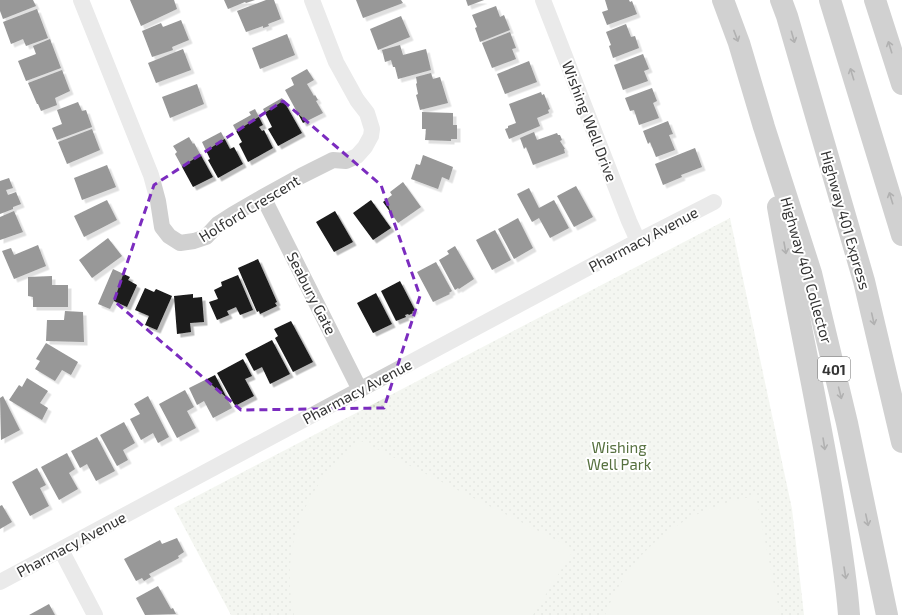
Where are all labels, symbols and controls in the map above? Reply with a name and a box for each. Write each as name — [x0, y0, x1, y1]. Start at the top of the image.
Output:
one-way arrow — [733, 30, 741, 42]
one-way arrow — [790, 30, 797, 43]
one-way arrow — [886, 41, 893, 54]
street label: Wishing Well Drive — [559, 58, 621, 184]
one-way arrow — [848, 68, 855, 81]
street label: Highway 401 Express — [817, 148, 875, 292]
street label: Holford Crescent — [195, 171, 303, 245]
one-way arrow — [887, 192, 894, 205]
street label: Highway 401 Collector — [777, 195, 837, 345]
street label: Pharmacy Avenue — [585, 203, 701, 275]
one-way arrow — [782, 241, 790, 254]
street label: Seabury Gate — [284, 249, 340, 337]
one-way arrow — [870, 313, 878, 326]
street label: Pharmacy Avenue — [299, 355, 415, 427]
road number: 401 — [818, 357, 850, 381]
one-way arrow — [837, 386, 845, 399]
park label: Wishing Well Park — [587, 438, 652, 473]
one-way arrow — [820, 438, 828, 451]
street label: Pharmacy Avenue — [13, 508, 129, 580]
one-way arrow — [864, 513, 872, 526]
one-way arrow — [841, 566, 849, 579]

